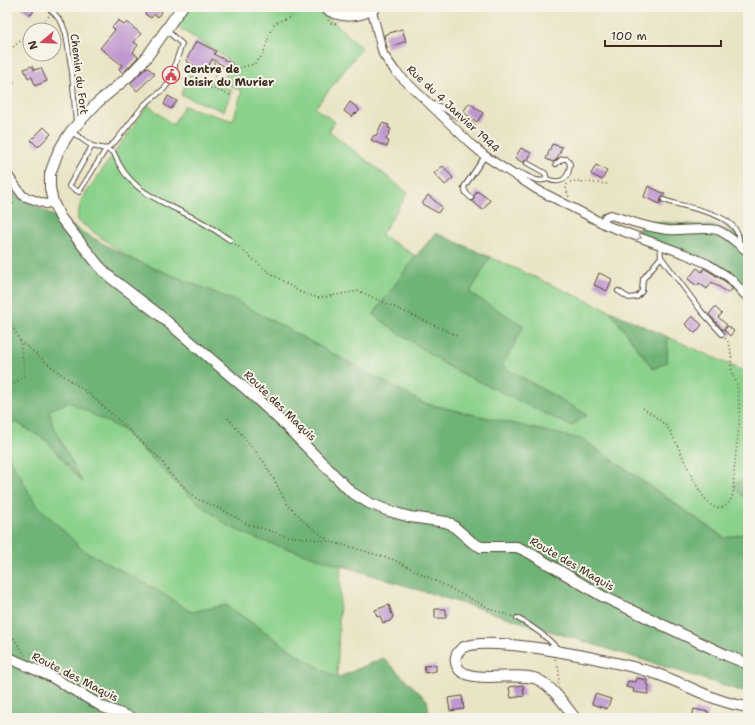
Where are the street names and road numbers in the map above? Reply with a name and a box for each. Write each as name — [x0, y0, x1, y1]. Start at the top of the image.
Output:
street label: Chemin du Fort — [67, 33, 91, 115]
street label: Rue du 4 Janvier 1944 — [403, 62, 503, 156]
street label: Route des Maquis — [241, 368, 319, 444]
street label: Route des Maquis — [527, 534, 617, 594]
street label: Route des Maquis — [29, 649, 121, 705]

